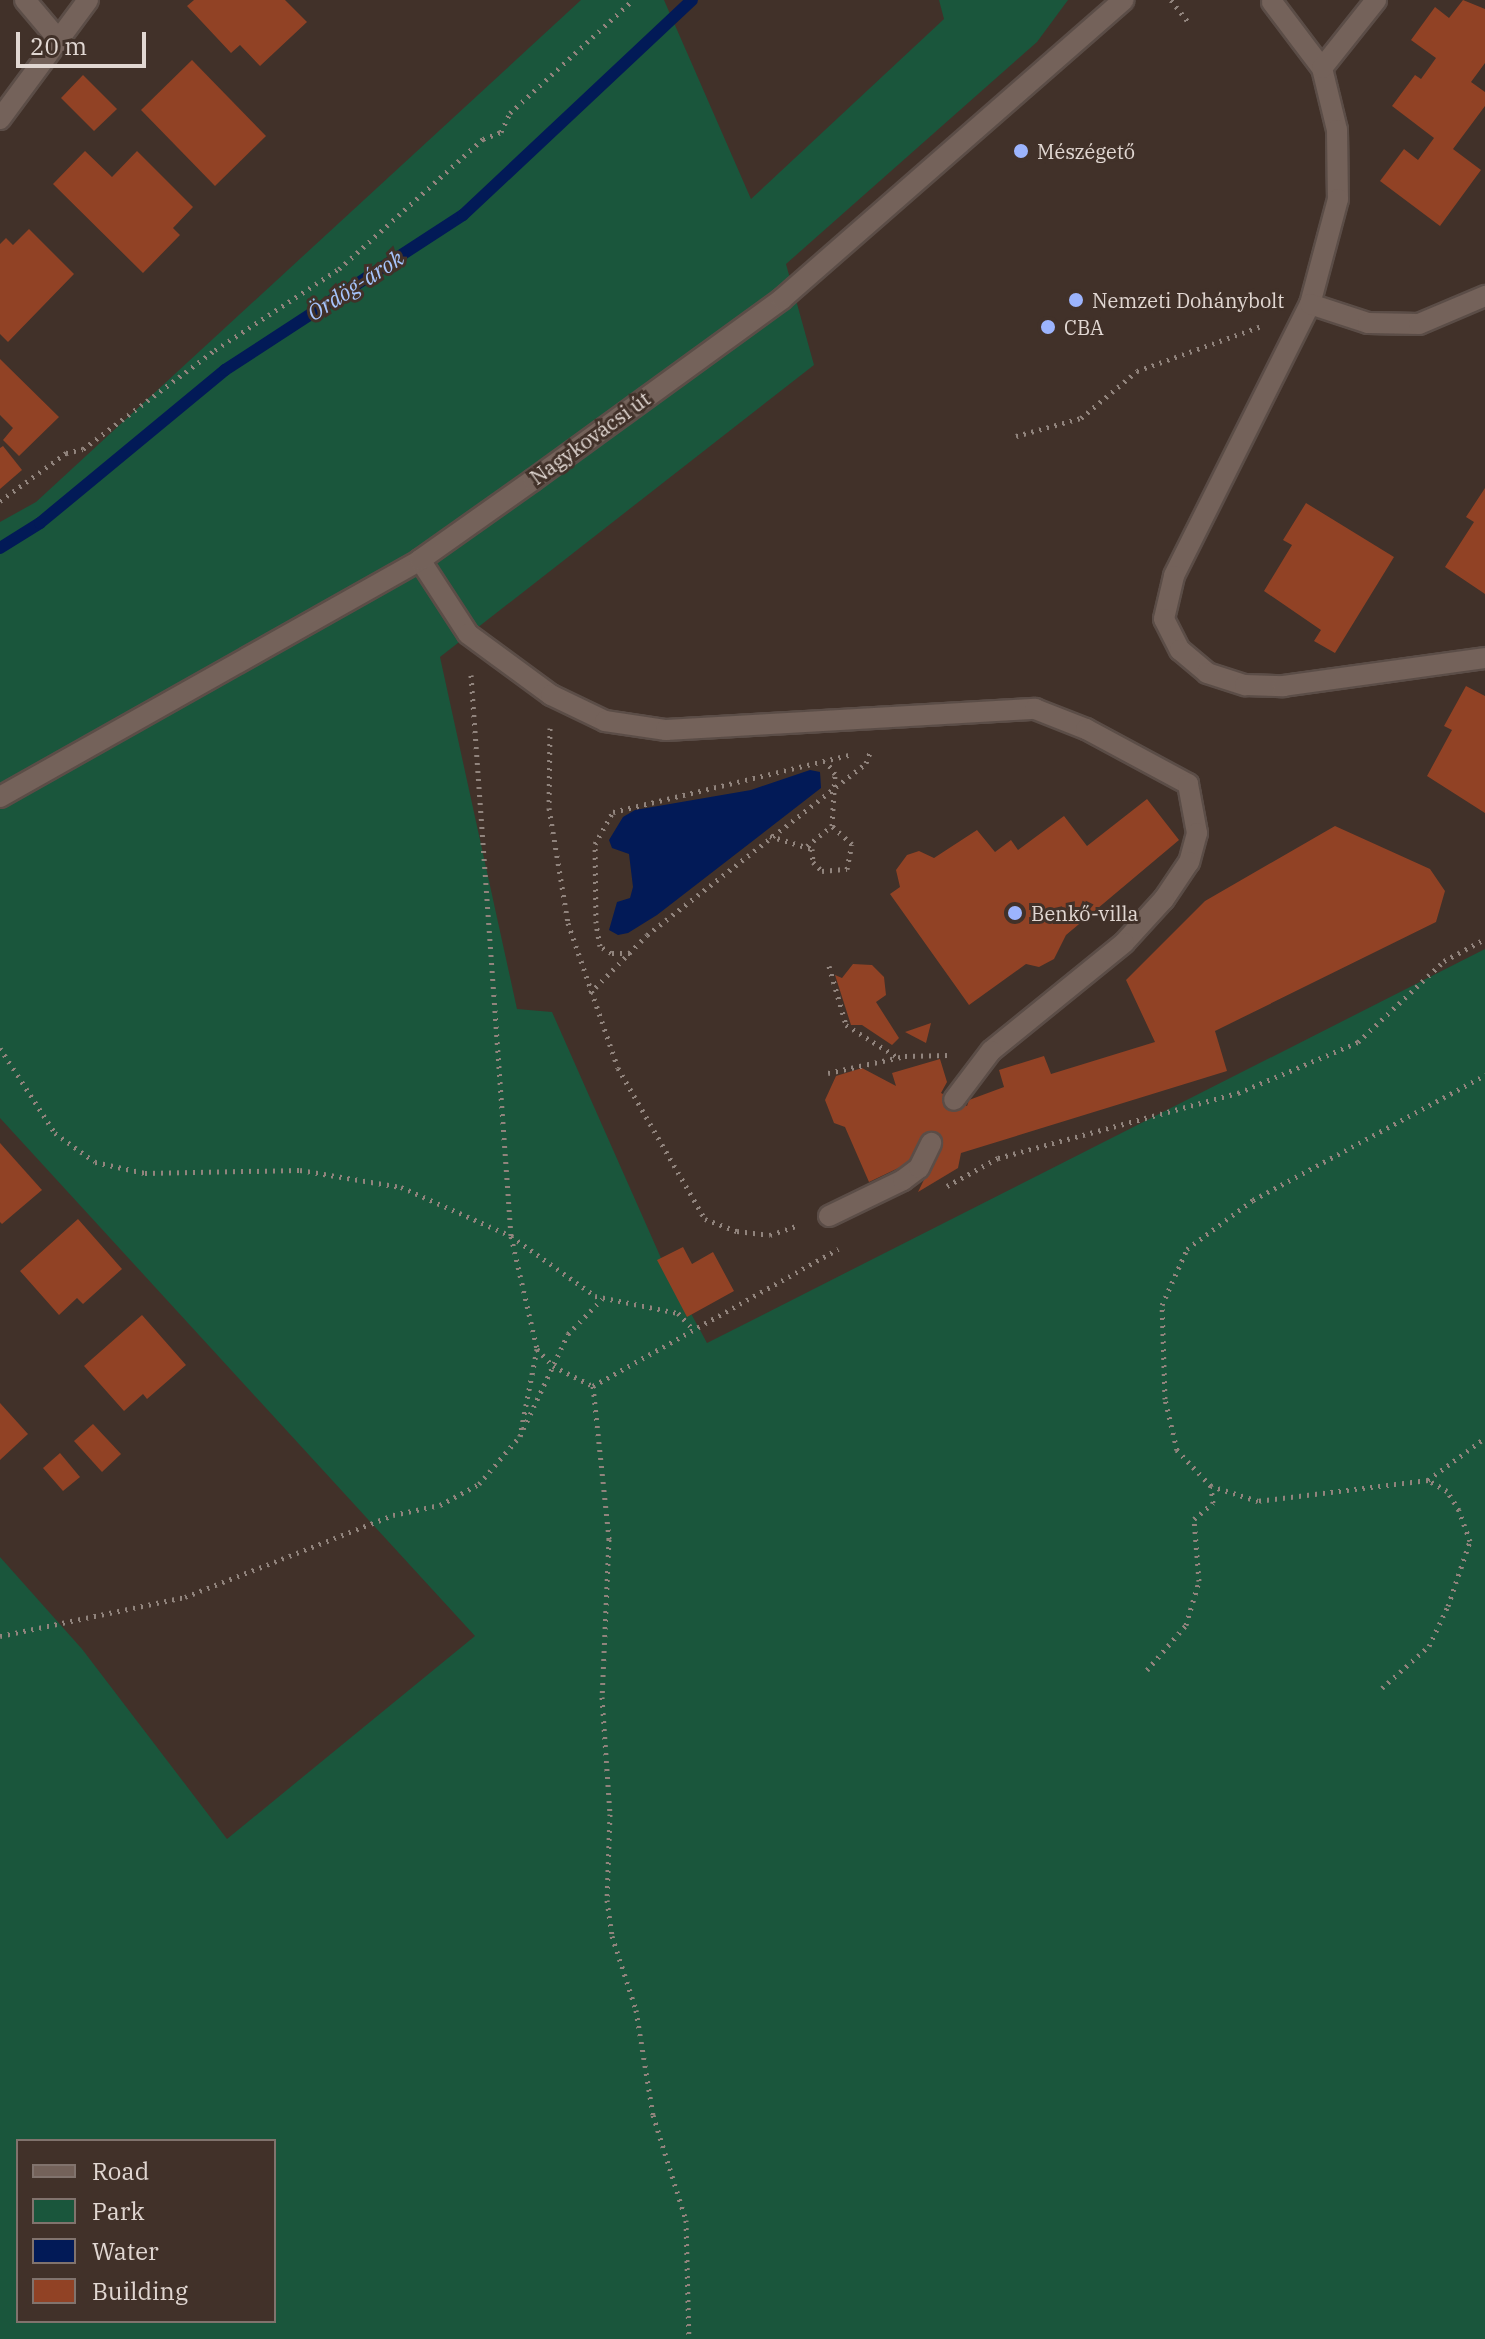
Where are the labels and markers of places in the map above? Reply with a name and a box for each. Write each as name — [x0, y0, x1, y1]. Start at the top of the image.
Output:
place label: Mészégető — [1037, 139, 1135, 163]
marker: Mészégető — [1012, 142, 1030, 160]
place label: Nemzeti Dohánybolt — [1092, 288, 1284, 312]
marker: Nemzeti Dohánybolt — [1067, 291, 1085, 309]
place label: CBA — [1064, 315, 1104, 339]
marker: CBA — [1039, 318, 1057, 336]
place label: Benkő-villa — [1031, 901, 1139, 925]
marker: Benkő-villa — [1006, 904, 1024, 922]

